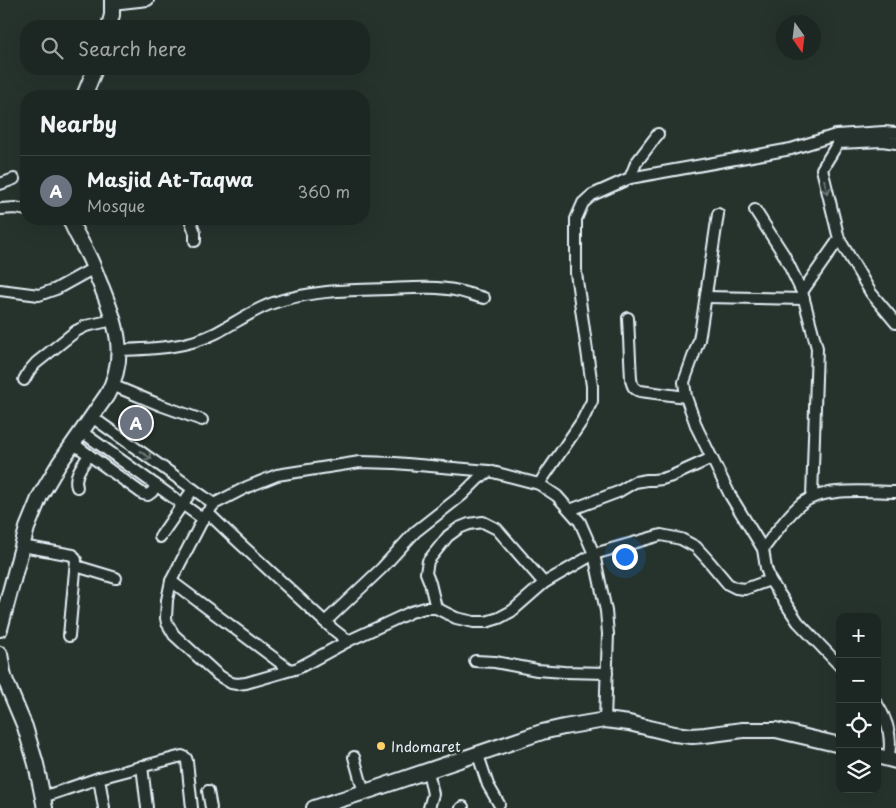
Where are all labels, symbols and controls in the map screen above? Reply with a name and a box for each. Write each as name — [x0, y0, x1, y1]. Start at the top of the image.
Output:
north arrow — [776, 15, 821, 60]
search box — [20, 20, 370, 75]
icon: search — [38, 34, 66, 62]
text: Search here — [78, 34, 187, 62]
text: Nearby — [40, 107, 117, 139]
text: Masjid At-Taqwa — [87, 165, 253, 193]
one-way arrow — [822, 178, 831, 194]
text: A — [50, 179, 62, 203]
text: 360 m — [298, 179, 350, 203]
text: Mosque — [87, 193, 145, 217]
pin: A — [120, 404, 152, 442]
one-way arrow — [139, 450, 153, 460]
your location — [612, 544, 638, 570]
map controls — [836, 613, 881, 793]
button: + — [836, 613, 881, 658]
button: − — [836, 658, 881, 703]
button: locate — [836, 703, 881, 748]
place label: Indomaret — [391, 736, 461, 757]
marker: Indomaret — [375, 740, 387, 752]
button: layers — [836, 748, 881, 793]

